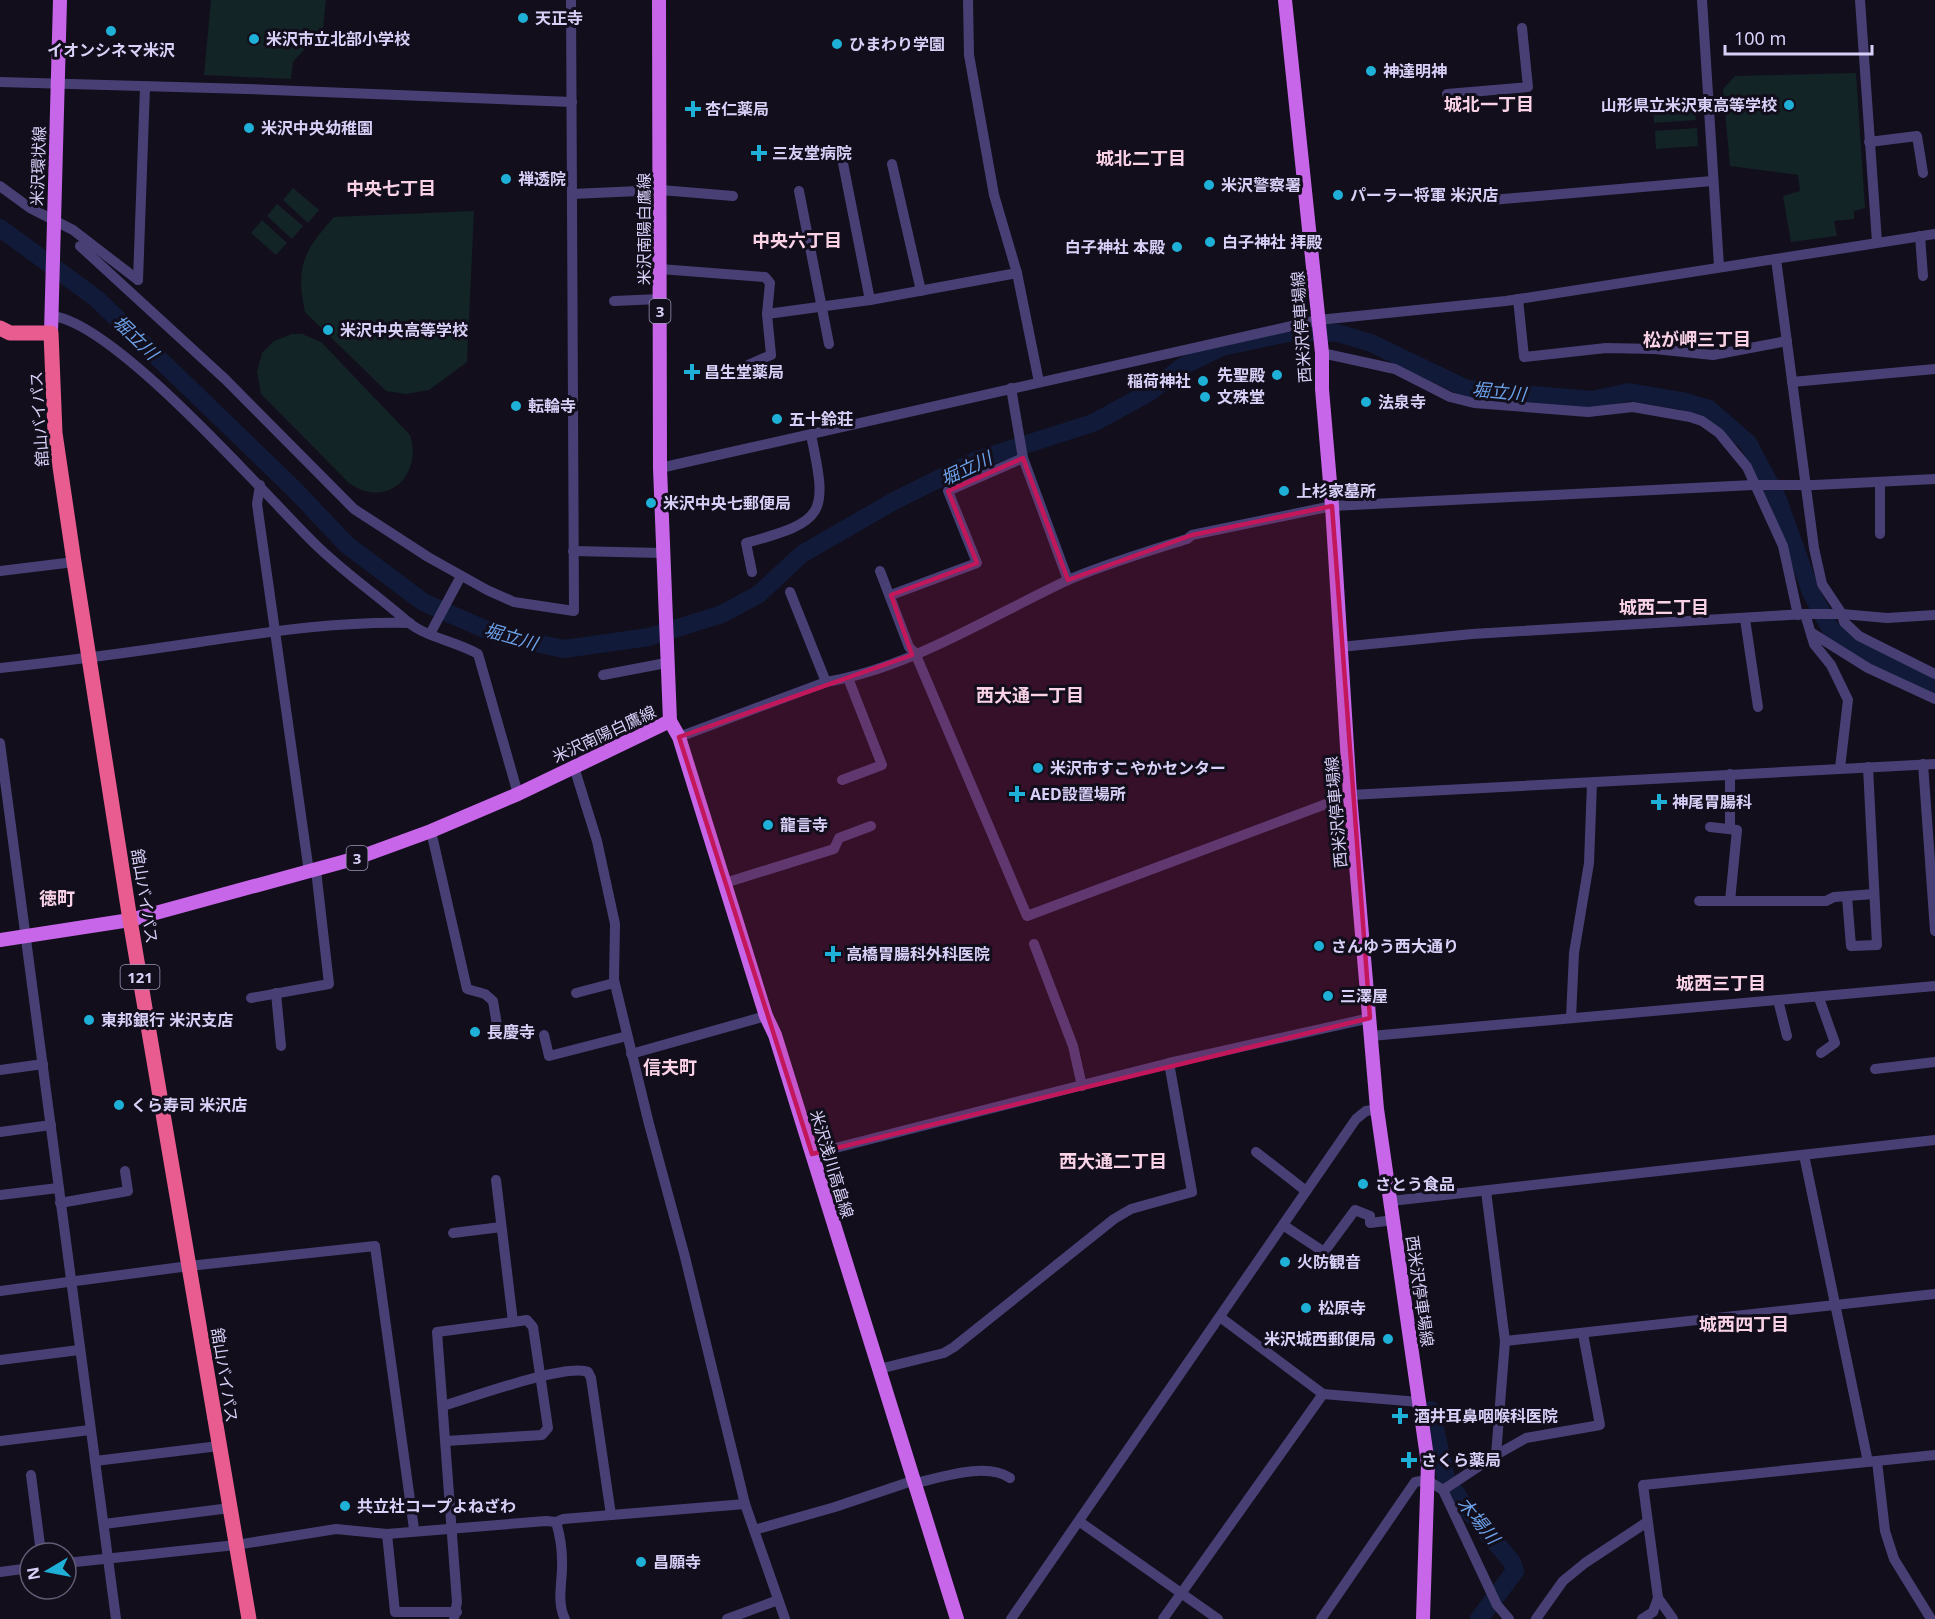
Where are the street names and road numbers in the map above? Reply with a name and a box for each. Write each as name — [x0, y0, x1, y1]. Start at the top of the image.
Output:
street label: 米沢環状線 — [26, 126, 50, 206]
street label: 米沢南陽白鷹線 — [633, 173, 655, 285]
street label: 西米沢停車場線 — [1286, 270, 1316, 384]
road number: 3 — [650, 299, 670, 323]
street label: 舘山バイパス — [25, 371, 53, 467]
street label: 米沢南陽白鷹線 — [549, 700, 659, 768]
street label: 西米沢停車場線 — [1320, 755, 1352, 869]
road number: 3 — [346, 846, 368, 870]
street label: 舘山バイパス — [127, 847, 163, 945]
road number: 121 — [120, 965, 160, 989]
street label: 米沢浅川高畠線 — [805, 1107, 859, 1221]
street label: 西米沢停車場線 — [1401, 1234, 1439, 1348]
street label: 舘山バイパス — [207, 1326, 243, 1424]

